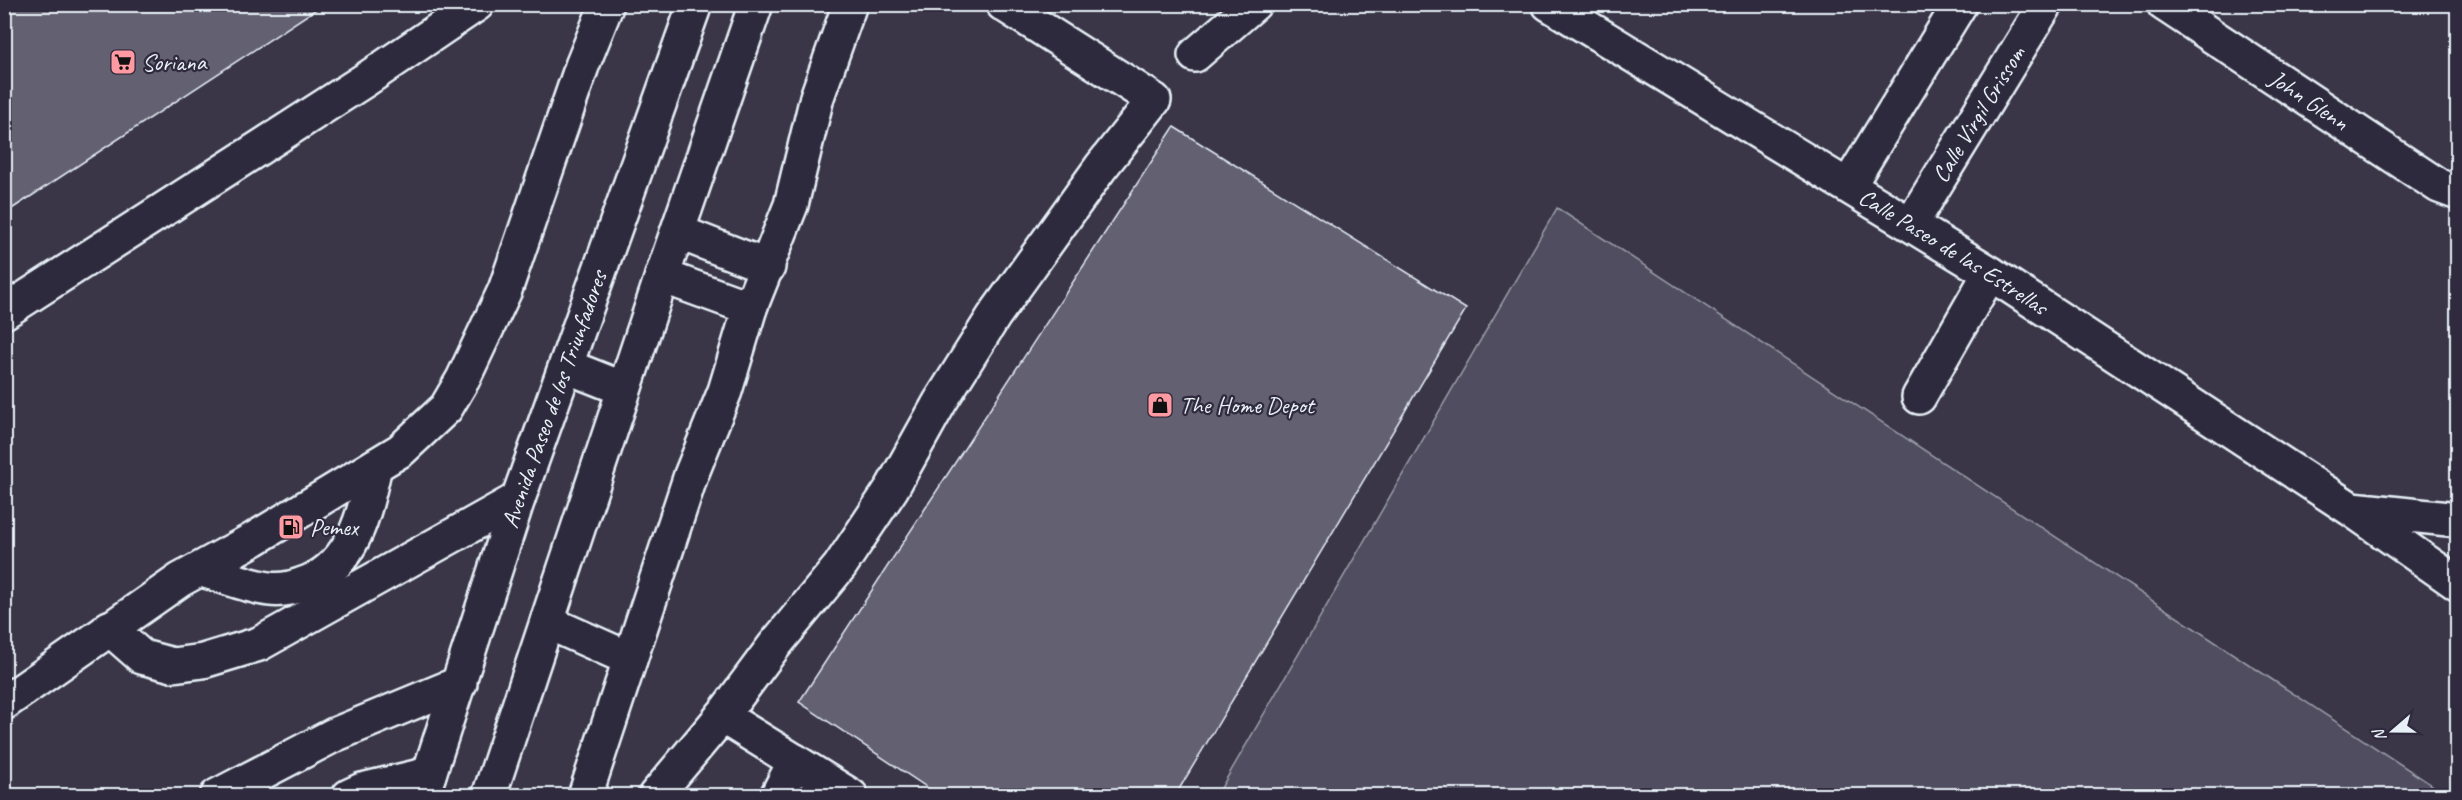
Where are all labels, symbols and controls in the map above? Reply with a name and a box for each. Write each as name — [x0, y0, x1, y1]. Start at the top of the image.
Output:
street label: Calle Virgil Grissom — [1925, 40, 2032, 188]
supermarket icon: Soriana — [108, 47, 138, 77]
place label: Soriana — [142, 47, 208, 77]
street label: John Glenn — [2263, 62, 2355, 137]
street label: Calle Paseo de las Estrellas — [1853, 182, 2055, 323]
street label: Avenida Paseo de los Triunfadores — [495, 264, 614, 532]
shop icon: The Home Depot — [1145, 390, 1175, 420]
place label: The Home Depot — [1180, 390, 1316, 420]
fuel station icon: Pemex — [276, 512, 306, 542]
place label: Pemex — [310, 512, 360, 542]
north arrow — [2363, 701, 2423, 761]
text: N — [2368, 725, 2391, 744]

